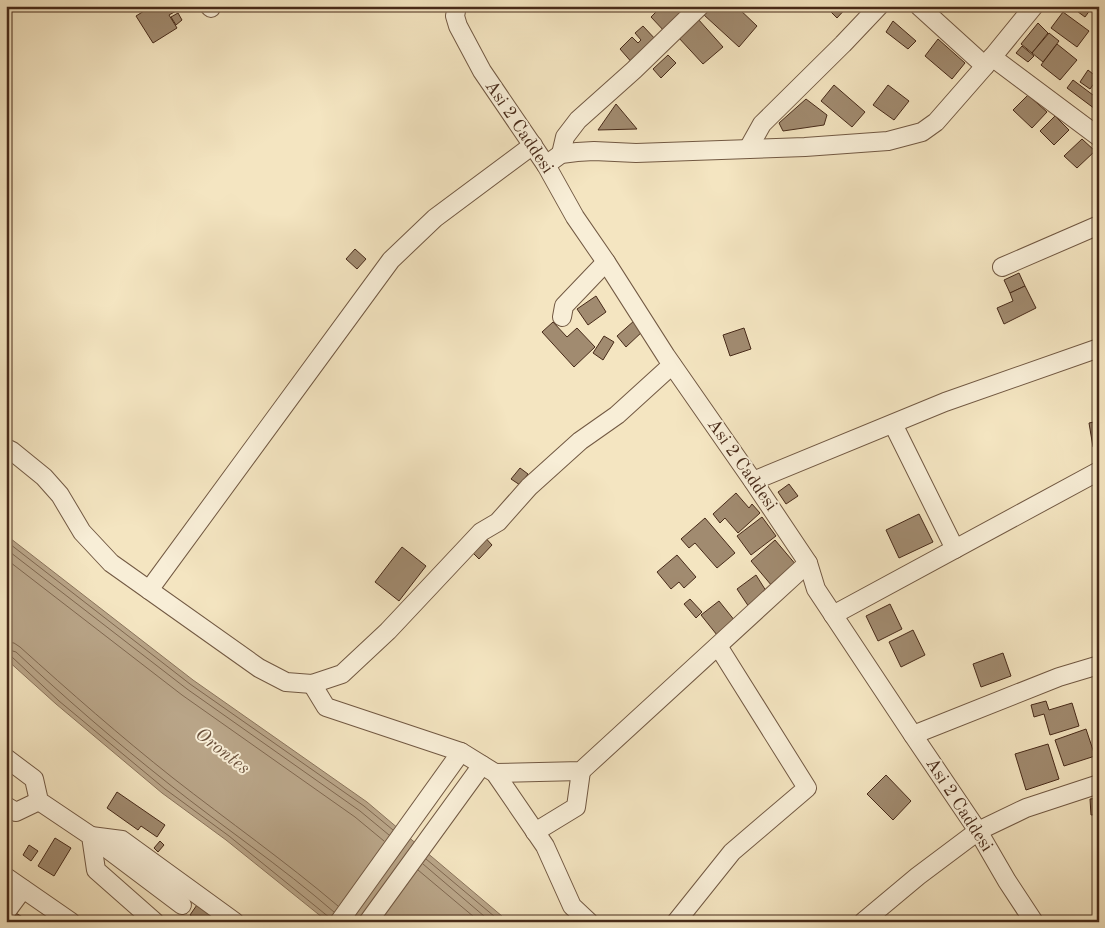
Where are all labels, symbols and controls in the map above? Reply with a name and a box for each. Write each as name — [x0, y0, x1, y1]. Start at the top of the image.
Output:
street label: Asi 2 Caddesi — [481, 77, 557, 177]
street label: Asi 2 Caddesi — [704, 416, 780, 514]
water label: Orontes — [191, 725, 253, 779]
street label: Asi 2 Caddesi — [922, 755, 996, 855]

